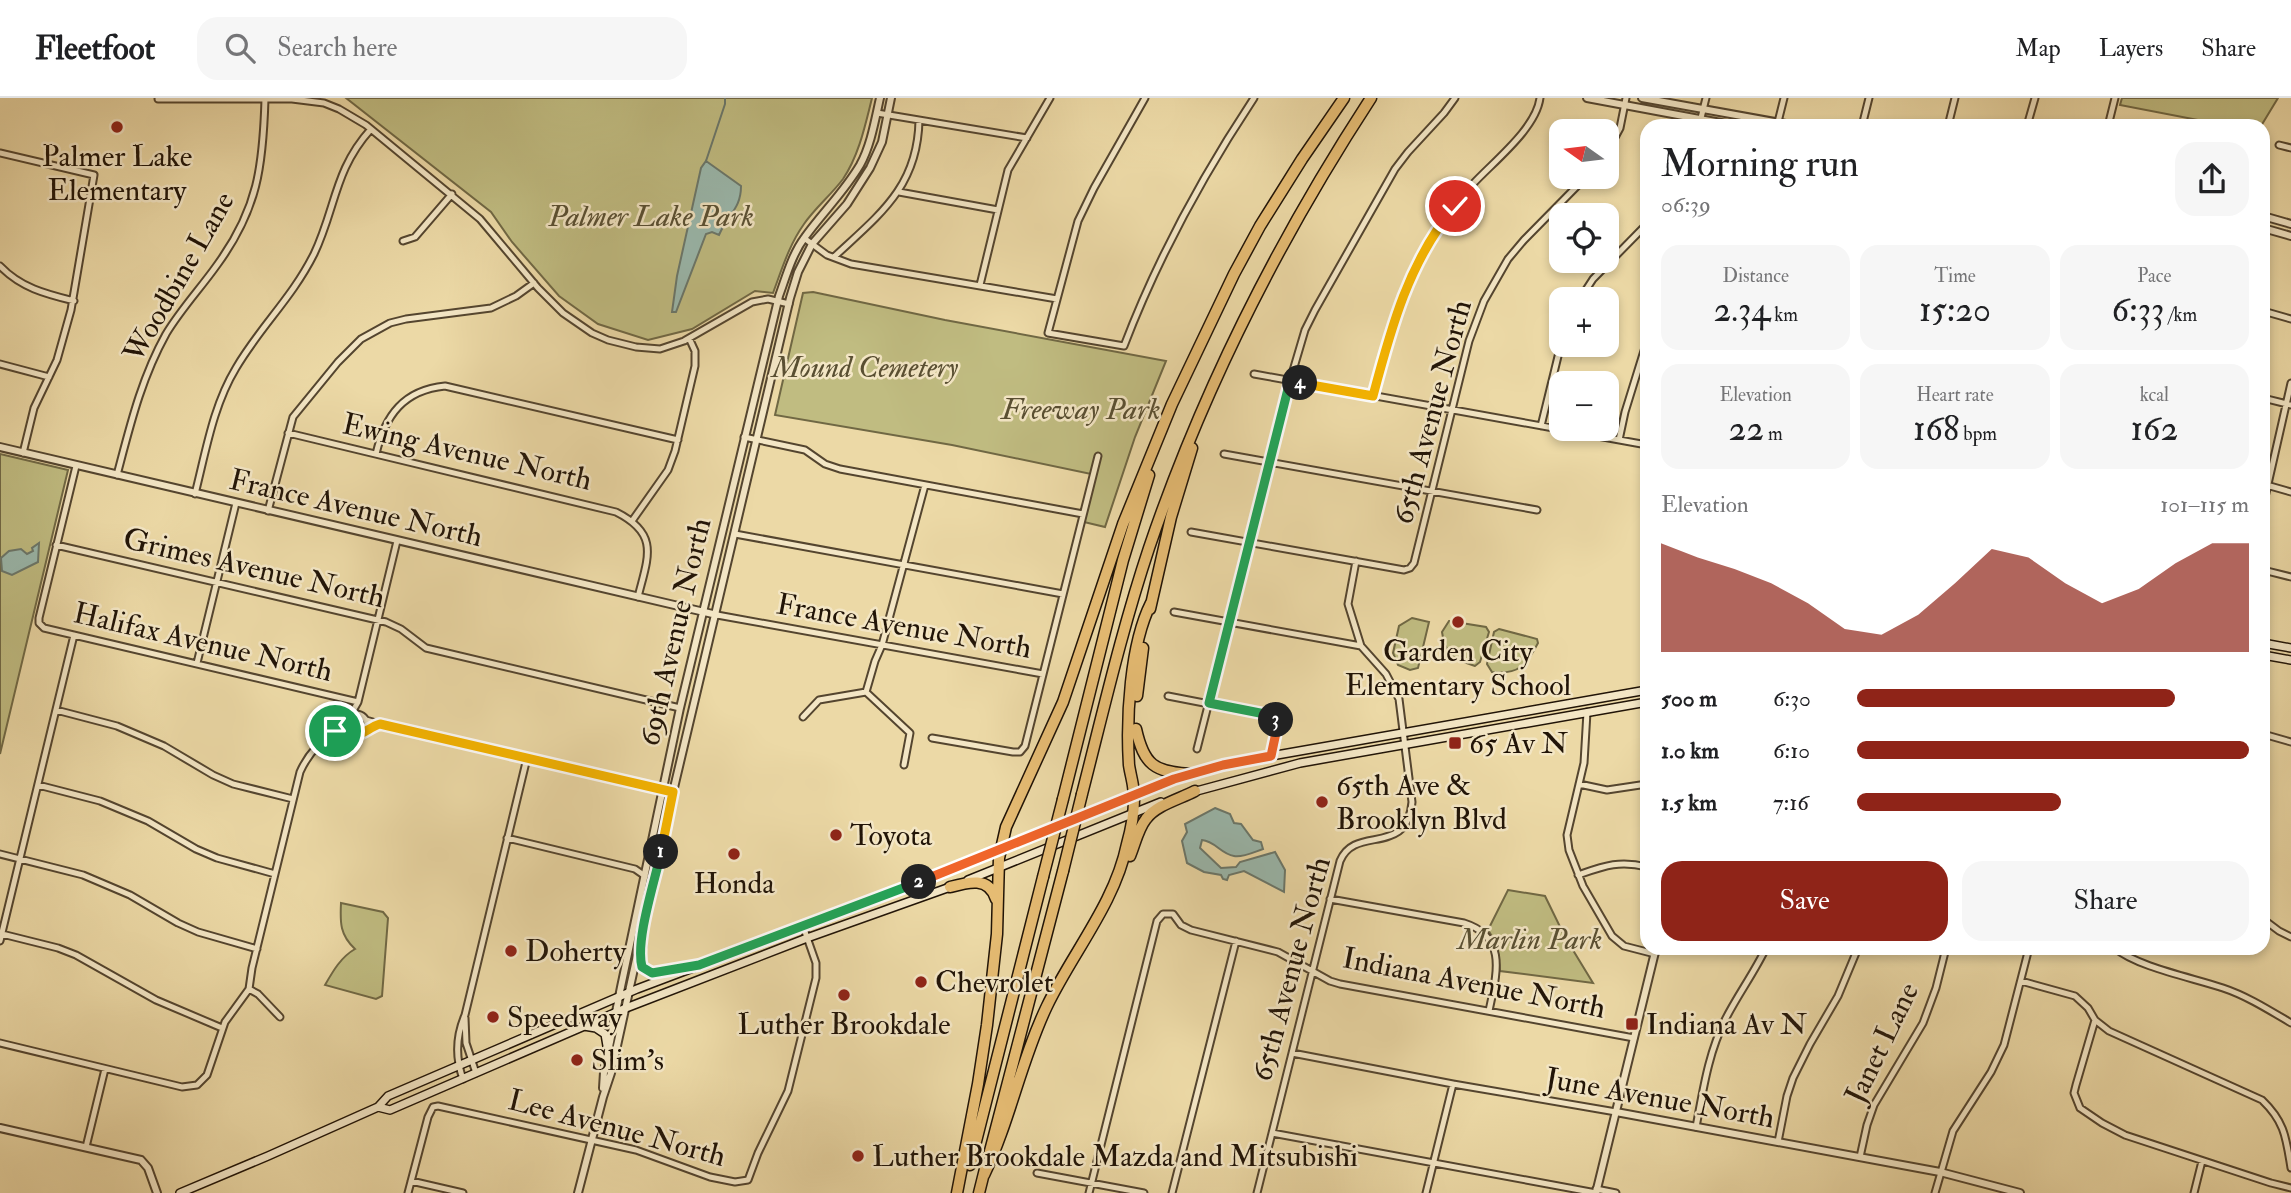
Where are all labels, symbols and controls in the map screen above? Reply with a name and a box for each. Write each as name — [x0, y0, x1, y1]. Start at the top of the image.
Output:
search box — [197, 17, 687, 80]
text: Fleetfoot — [35, 28, 155, 69]
icon: search — [221, 29, 259, 67]
text: Search here — [277, 32, 397, 64]
text: Map — [2016, 33, 2061, 64]
text: Layers — [2099, 33, 2163, 64]
text: Share — [2201, 33, 2256, 64]
marker: Palmer Lake Elementary — [109, 119, 125, 135]
north arrow — [1549, 119, 1619, 189]
map controls — [1549, 119, 1619, 441]
place label: Palmer Lake Elementary — [42, 138, 192, 209]
text: Morning run — [1661, 140, 1859, 188]
button: share — [2175, 142, 2249, 216]
pin — [1425, 176, 1485, 236]
street label: Woodbine Lane — [115, 185, 243, 370]
icon: check — [1436, 187, 1474, 225]
text: 06:39 — [1661, 190, 1711, 219]
park label: Palmer Lake Park — [547, 198, 754, 235]
button: locate — [1549, 203, 1619, 273]
text: Distance — [1722, 264, 1789, 288]
text: Time — [1934, 264, 1976, 288]
text: Pace — [2137, 264, 2171, 288]
button: + — [1549, 287, 1619, 357]
text: 2.34 — [1713, 288, 1770, 332]
text: 15:20 — [1919, 288, 1991, 332]
text: 6:33 — [2111, 288, 2165, 332]
street label: 65th Avenue North — [1384, 296, 1480, 528]
text: km — [1770, 303, 1798, 327]
text: /km — [2165, 303, 2197, 327]
park label: Mound Cemetery — [770, 349, 959, 386]
pin: 4 — [1282, 366, 1318, 400]
text: 4 — [1294, 370, 1305, 394]
button: − — [1549, 371, 1619, 441]
text: Elevation — [1719, 383, 1792, 407]
text: Heart rate — [1916, 383, 1994, 407]
text: kcal — [2140, 383, 2169, 407]
park label: Freeway Park — [999, 391, 1161, 428]
street label: Ewing Avenue North — [339, 405, 596, 499]
text: 22 — [1729, 407, 1764, 451]
text: 168 — [1913, 407, 1959, 451]
text: 162 — [2130, 407, 2178, 451]
text: m — [1764, 422, 1783, 446]
text: bpm — [1959, 422, 1997, 446]
street label: France Avenue North — [226, 461, 486, 555]
text: Elevation — [1661, 490, 1749, 519]
text: 101–115 m — [2160, 490, 2249, 519]
street label: 69th Avenue North — [631, 514, 719, 750]
street label: Grimes Avenue North — [120, 520, 389, 616]
street label: France Avenue North — [774, 585, 1035, 667]
street label: Halifax Avenue North — [70, 594, 336, 690]
marker: Garden City Elementary School — [1450, 614, 1466, 630]
place label: Garden City Elementary School — [1345, 633, 1572, 704]
text: 500 m — [1661, 684, 1717, 713]
text: 6:30 — [1773, 684, 1811, 713]
pin — [305, 701, 365, 761]
pin: 3 — [1258, 702, 1294, 738]
text: 3 — [1272, 707, 1279, 731]
icon: arrive — [316, 712, 354, 750]
place label: 65 Av N — [1469, 725, 1568, 762]
marker: 65 Av N — [1447, 735, 1463, 751]
text: 1.0 km — [1661, 736, 1719, 765]
text: 6:10 — [1773, 736, 1810, 765]
place label: 65th Ave & Brooklyn Blvd — [1336, 767, 1507, 838]
text: 1.5 km — [1661, 788, 1717, 817]
text: 7:16 — [1773, 788, 1809, 817]
marker: 65th Ave & Brooklyn Blvd — [1314, 794, 1330, 810]
place label: Toyota — [850, 817, 933, 854]
marker: Toyota — [828, 827, 844, 843]
pin: 1 — [644, 834, 678, 870]
text: 1 — [657, 839, 664, 863]
marker: Honda — [726, 846, 742, 862]
street label: 65th Avenue North — [1243, 853, 1339, 1085]
button: Save — [1661, 861, 1948, 941]
button: Share — [1962, 861, 2249, 941]
pin: 2 — [902, 864, 936, 900]
place label: Honda — [693, 865, 775, 902]
text: 2 — [914, 869, 923, 893]
park label: Marlin Park — [1456, 921, 1602, 958]
place label: Doherty — [525, 933, 627, 970]
street label: Indiana Avenue North — [1339, 939, 1609, 1027]
marker: Doherty — [503, 943, 519, 959]
place label: Chevrolet — [935, 964, 1054, 1001]
marker: Chevrolet — [913, 974, 929, 990]
street label: Janet Lane — [1836, 976, 1927, 1110]
marker: Luther Brookdale — [836, 987, 852, 1003]
place label: Speedway — [507, 999, 623, 1036]
place label: Luther Brookdale — [737, 1006, 951, 1043]
place label: Indiana Av N — [1646, 1006, 1807, 1043]
marker: Speedway — [485, 1009, 501, 1025]
marker: Indiana Av N — [1624, 1016, 1640, 1032]
place label: Slim's — [591, 1042, 664, 1079]
marker: Slim's — [569, 1052, 585, 1068]
street label: June Avenue North — [1542, 1059, 1778, 1136]
street label: Lee Avenue North — [504, 1081, 730, 1175]
place label: Luther Brookdale Mazda and Mitsubishi — [872, 1138, 1358, 1175]
marker: Luther Brookdale Mazda and Mitsubishi — [850, 1148, 866, 1164]

